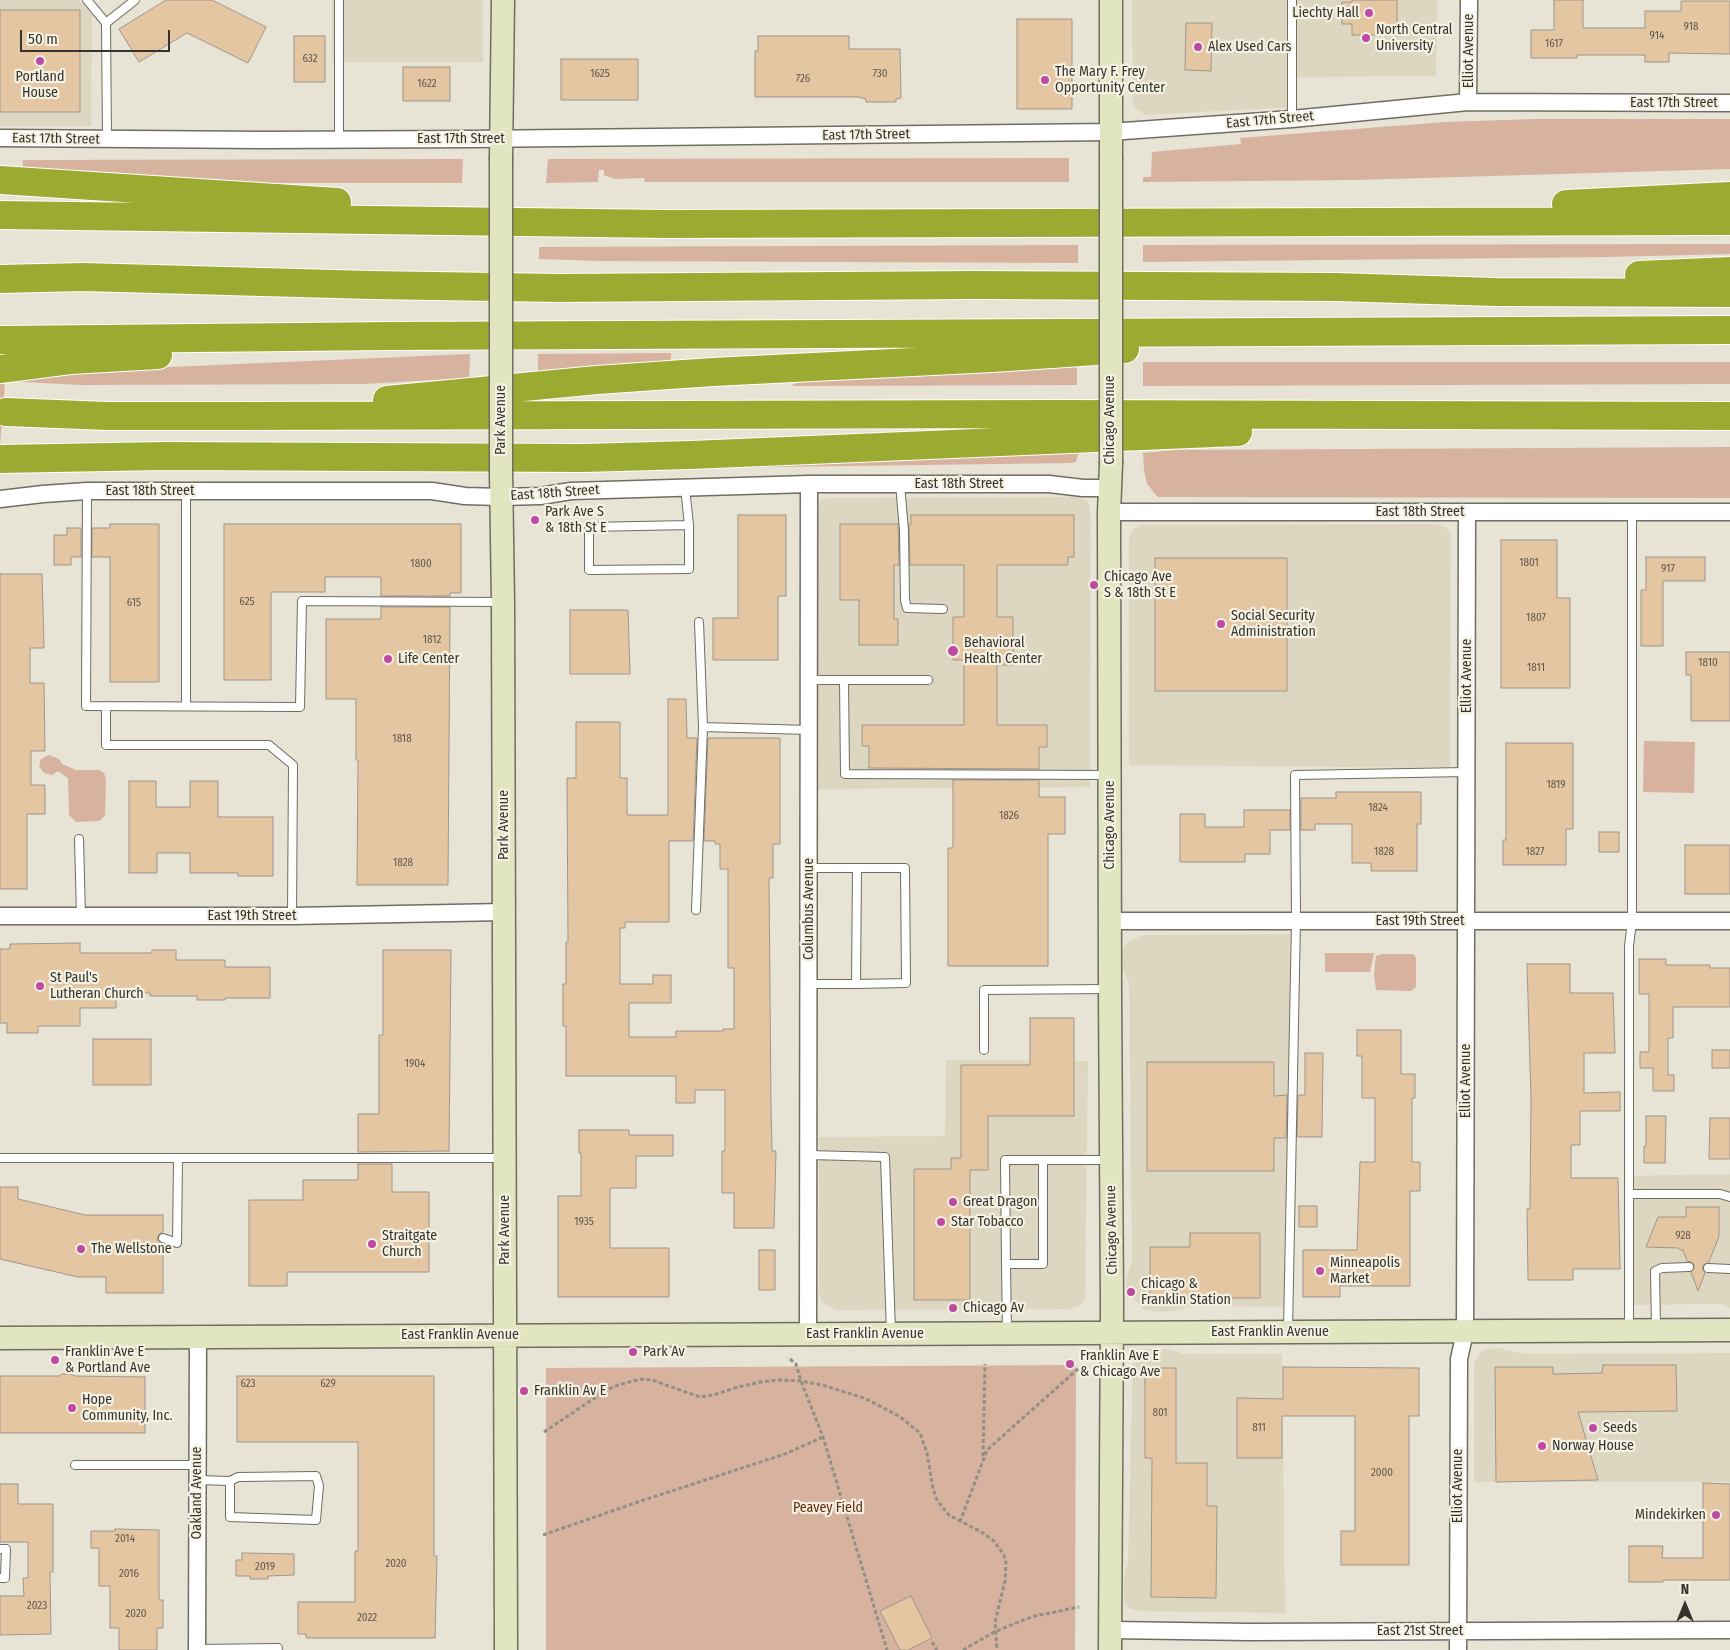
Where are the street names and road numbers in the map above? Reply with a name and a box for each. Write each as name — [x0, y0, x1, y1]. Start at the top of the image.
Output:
street label: Elliot Avenue — [1461, 14, 1477, 88]
street label: East 17th Street — [1630, 95, 1718, 111]
street label: East 17th Street — [1226, 108, 1314, 132]
street label: East 17th Street — [822, 126, 910, 144]
street label: East 17th Street — [12, 130, 100, 148]
street label: East 17th Street — [417, 131, 505, 147]
street label: Chicago Avenue — [1102, 375, 1118, 465]
street label: Park Avenue — [493, 385, 509, 455]
street label: East 18th Street — [914, 476, 1004, 492]
street label: East 18th Street — [510, 482, 600, 504]
street label: East 18th Street — [105, 483, 195, 499]
street label: East 18th Street — [1375, 504, 1465, 520]
street label: Elliot Avenue — [1459, 639, 1475, 713]
street label: Chicago Avenue — [1102, 780, 1118, 870]
street label: Park Avenue — [496, 790, 512, 860]
street label: Columbus Avenue — [801, 858, 817, 960]
street label: East 19th Street — [208, 908, 296, 924]
street label: East 19th Street — [1376, 913, 1464, 929]
street label: Elliot Avenue — [1458, 1044, 1474, 1118]
street label: Chicago Avenue — [1103, 1185, 1121, 1275]
street label: Park Avenue — [497, 1195, 513, 1265]
street label: East Franklin Avenue — [1211, 1324, 1329, 1340]
street label: East Franklin Avenue — [806, 1326, 924, 1342]
street label: East Franklin Avenue — [401, 1327, 519, 1343]
street label: Oakland Avenue — [189, 1447, 205, 1539]
street label: Elliot Avenue — [1450, 1449, 1466, 1523]
street label: East 21st Street — [1377, 1623, 1463, 1639]

